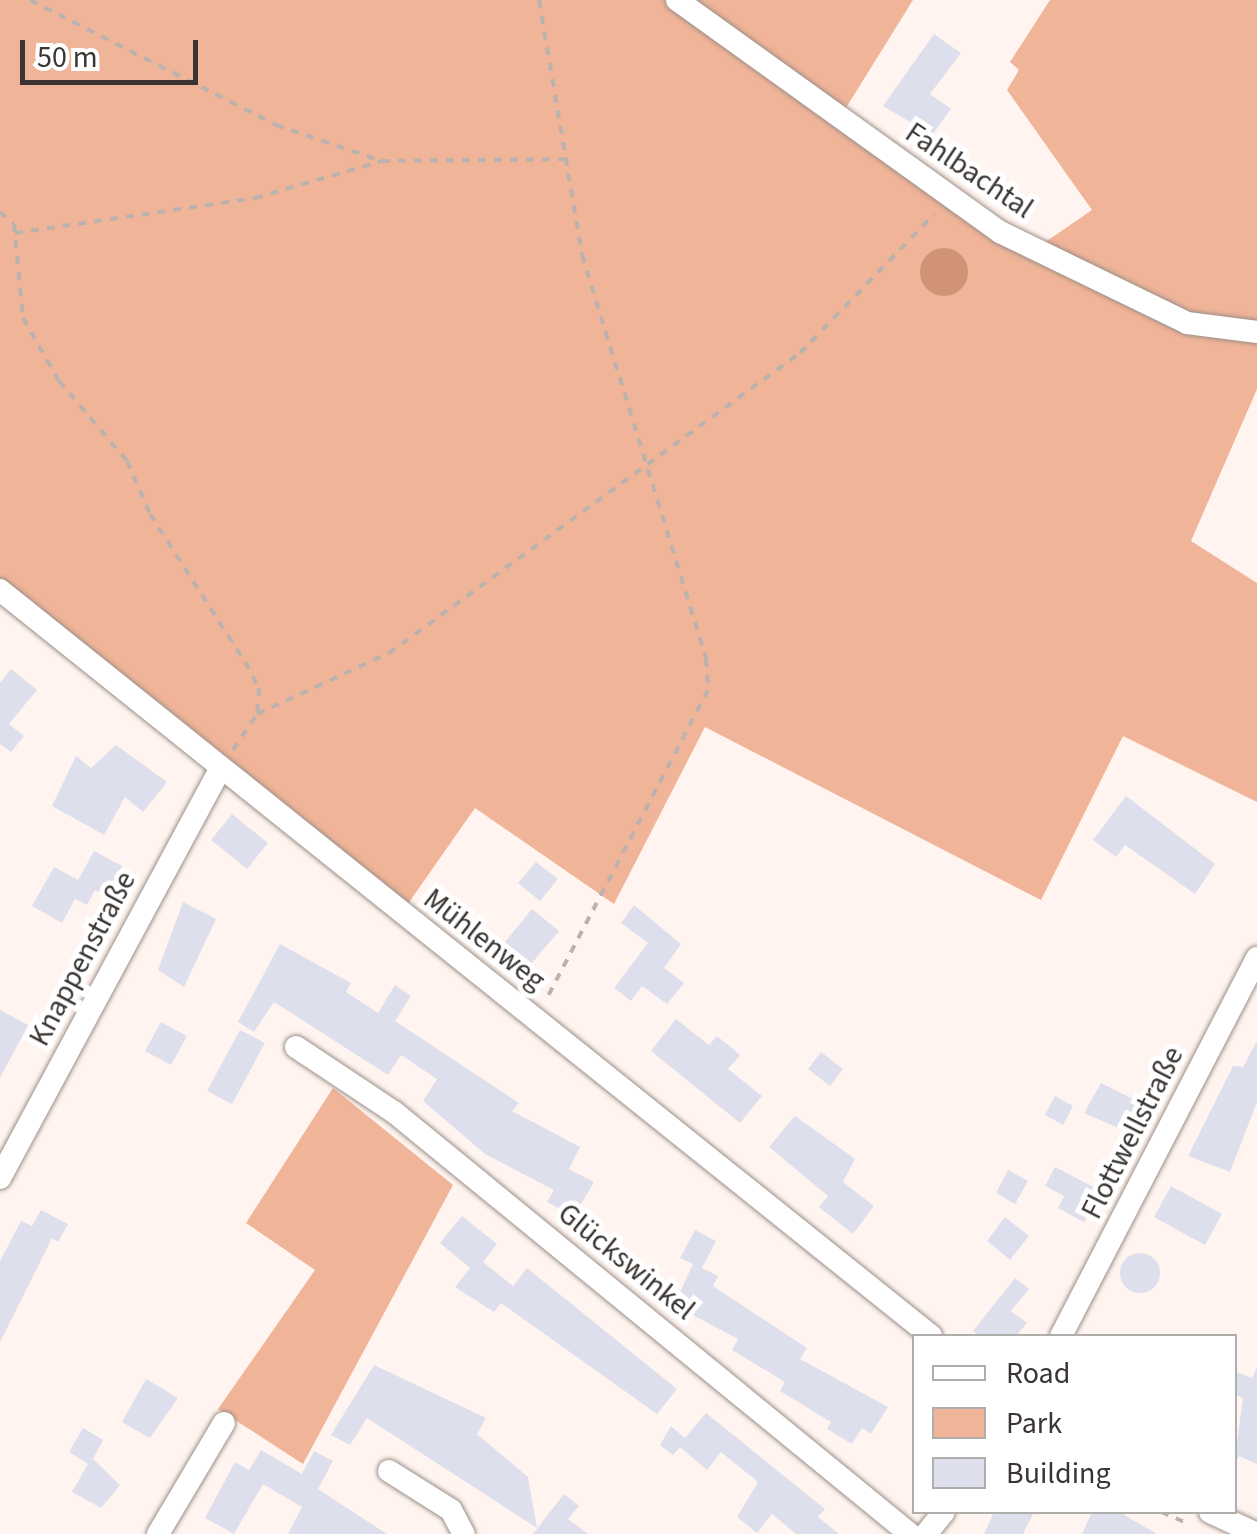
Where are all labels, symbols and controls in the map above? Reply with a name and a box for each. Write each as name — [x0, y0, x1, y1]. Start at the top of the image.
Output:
scale bar — [25, 20, 202, 82]
text: 50 m — [37, 36, 98, 79]
street label: Fahlbachtal — [898, 115, 1040, 227]
street label: Knappenstraße — [22, 866, 144, 1052]
street label: Mühlenweg — [416, 881, 552, 999]
street label: Flottwellstraße — [1074, 1041, 1192, 1225]
street label: Glückswinkel — [550, 1196, 702, 1328]
legend — [912, 1334, 1237, 1514]
text: Road — [1006, 1352, 1070, 1395]
text: Park — [1006, 1402, 1062, 1445]
text: Building — [1006, 1452, 1111, 1495]

